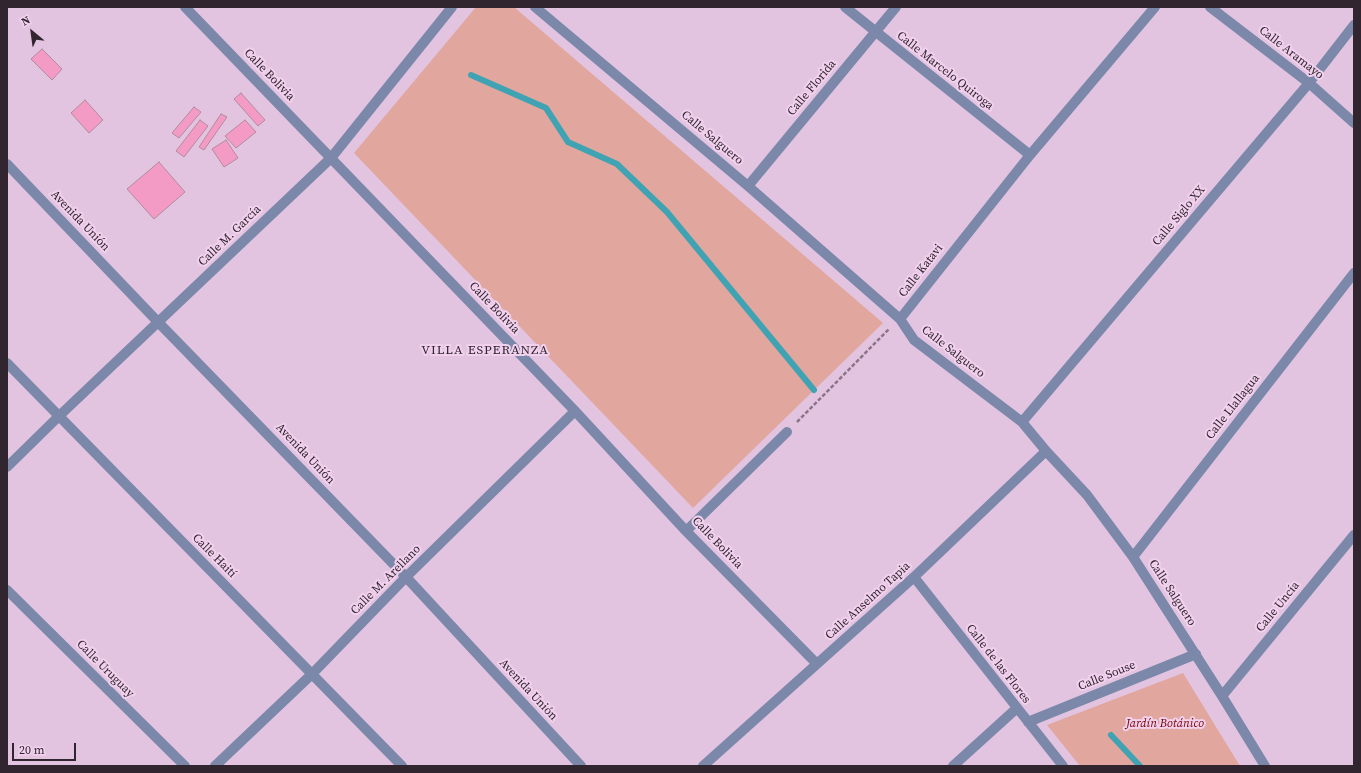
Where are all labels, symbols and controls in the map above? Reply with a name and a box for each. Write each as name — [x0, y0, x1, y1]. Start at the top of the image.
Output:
north arrow — [12, 12, 52, 52]
text: N — [19, 13, 33, 30]
street label: Calle Aramayo — [1256, 23, 1326, 83]
street label: Calle Marcelo Quiroga — [894, 29, 996, 113]
street label: Calle Bolivia — [241, 46, 297, 104]
street label: Calle Florida — [785, 57, 839, 119]
street label: Calle Salguero — [678, 108, 746, 168]
street label: Calle Siglo XX — [1150, 183, 1208, 249]
street label: Avenida Unión — [47, 188, 113, 254]
street label: Calle M. García — [196, 202, 264, 270]
street label: Calle Katavi — [896, 242, 946, 300]
street label: Calle Bolivia — [466, 279, 522, 337]
street label: Calle Salguero — [919, 323, 987, 381]
district label: VILLA ESPERANZA — [421, 343, 549, 359]
street label: Calle Llallagua — [1203, 372, 1263, 442]
street label: Avenida Unión — [272, 421, 338, 487]
street label: Calle Bolivia — [689, 514, 745, 572]
street label: Calle Haití — [189, 531, 239, 581]
street label: Calle M. Arellano — [348, 542, 424, 618]
street label: Calle Salguero — [1145, 557, 1199, 629]
street label: Calle Anselmo Tapia — [823, 559, 913, 643]
street label: Calle Uncía — [1253, 579, 1303, 635]
street label: Calle de las Flores — [963, 622, 1033, 706]
street label: Calle Uruguay — [73, 637, 137, 701]
street label: Avenida Unión — [496, 656, 560, 724]
street label: Calle Souse — [1076, 658, 1138, 694]
park label: Jardín Botánico — [1126, 717, 1204, 731]
scale bar — [14, 735, 78, 761]
text: 20 m — [19, 742, 45, 758]

